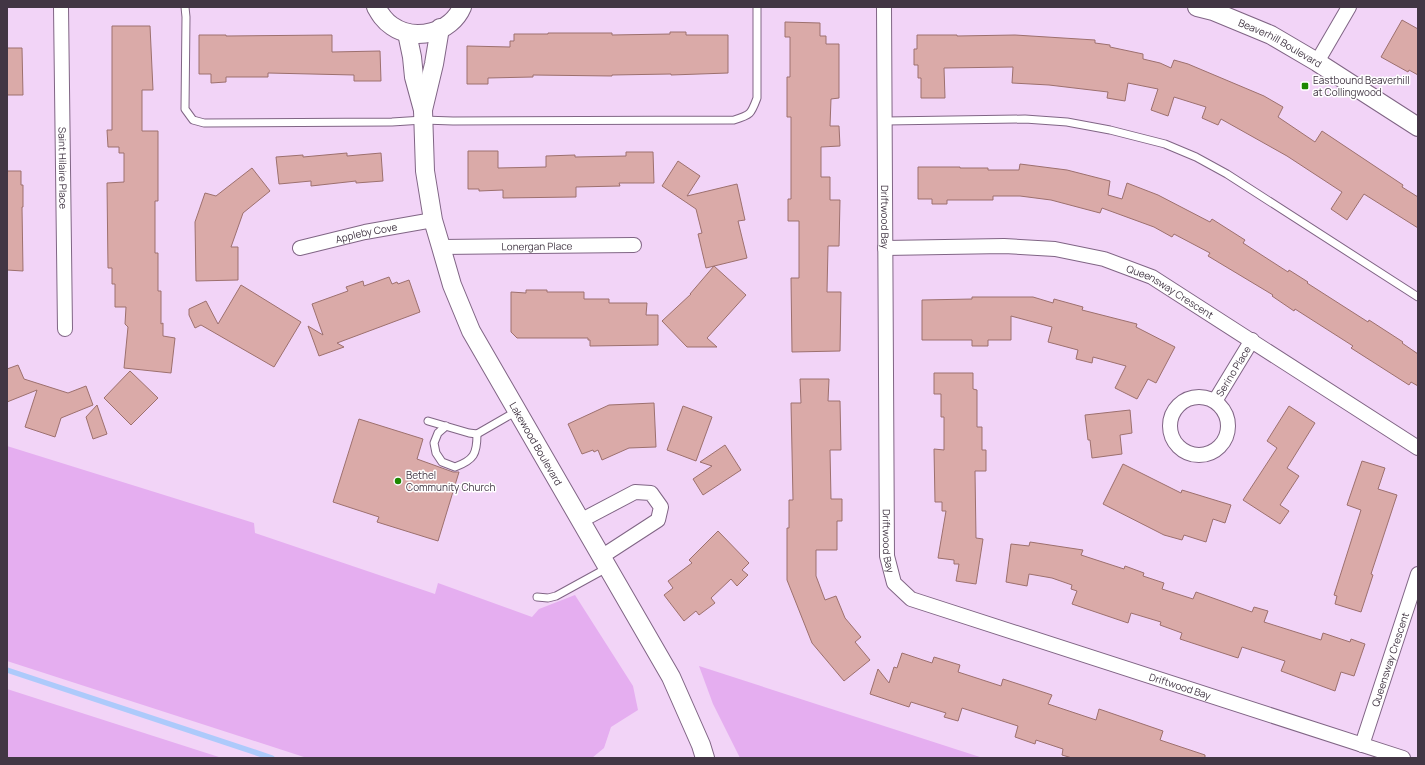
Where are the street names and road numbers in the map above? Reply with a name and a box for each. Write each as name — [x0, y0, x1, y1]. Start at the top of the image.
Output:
street label: Beaverhill Boulevard — [1236, 15, 1325, 70]
street label: Saint Hilaire Place — [55, 127, 71, 209]
street label: Driftwood Bay — [878, 185, 892, 250]
street label: Appleby Cove — [334, 219, 398, 246]
street label: Lonergan Place — [501, 239, 573, 253]
street label: Queensway Crescent — [1125, 261, 1216, 322]
street label: Serino Place — [1212, 343, 1254, 399]
street label: Lakewood Boulevard — [506, 399, 566, 488]
street label: Driftwood Bay — [880, 509, 898, 575]
street label: Queensway Crescent — [1368, 610, 1412, 708]
street label: Driftwood Bay — [1147, 669, 1213, 703]

